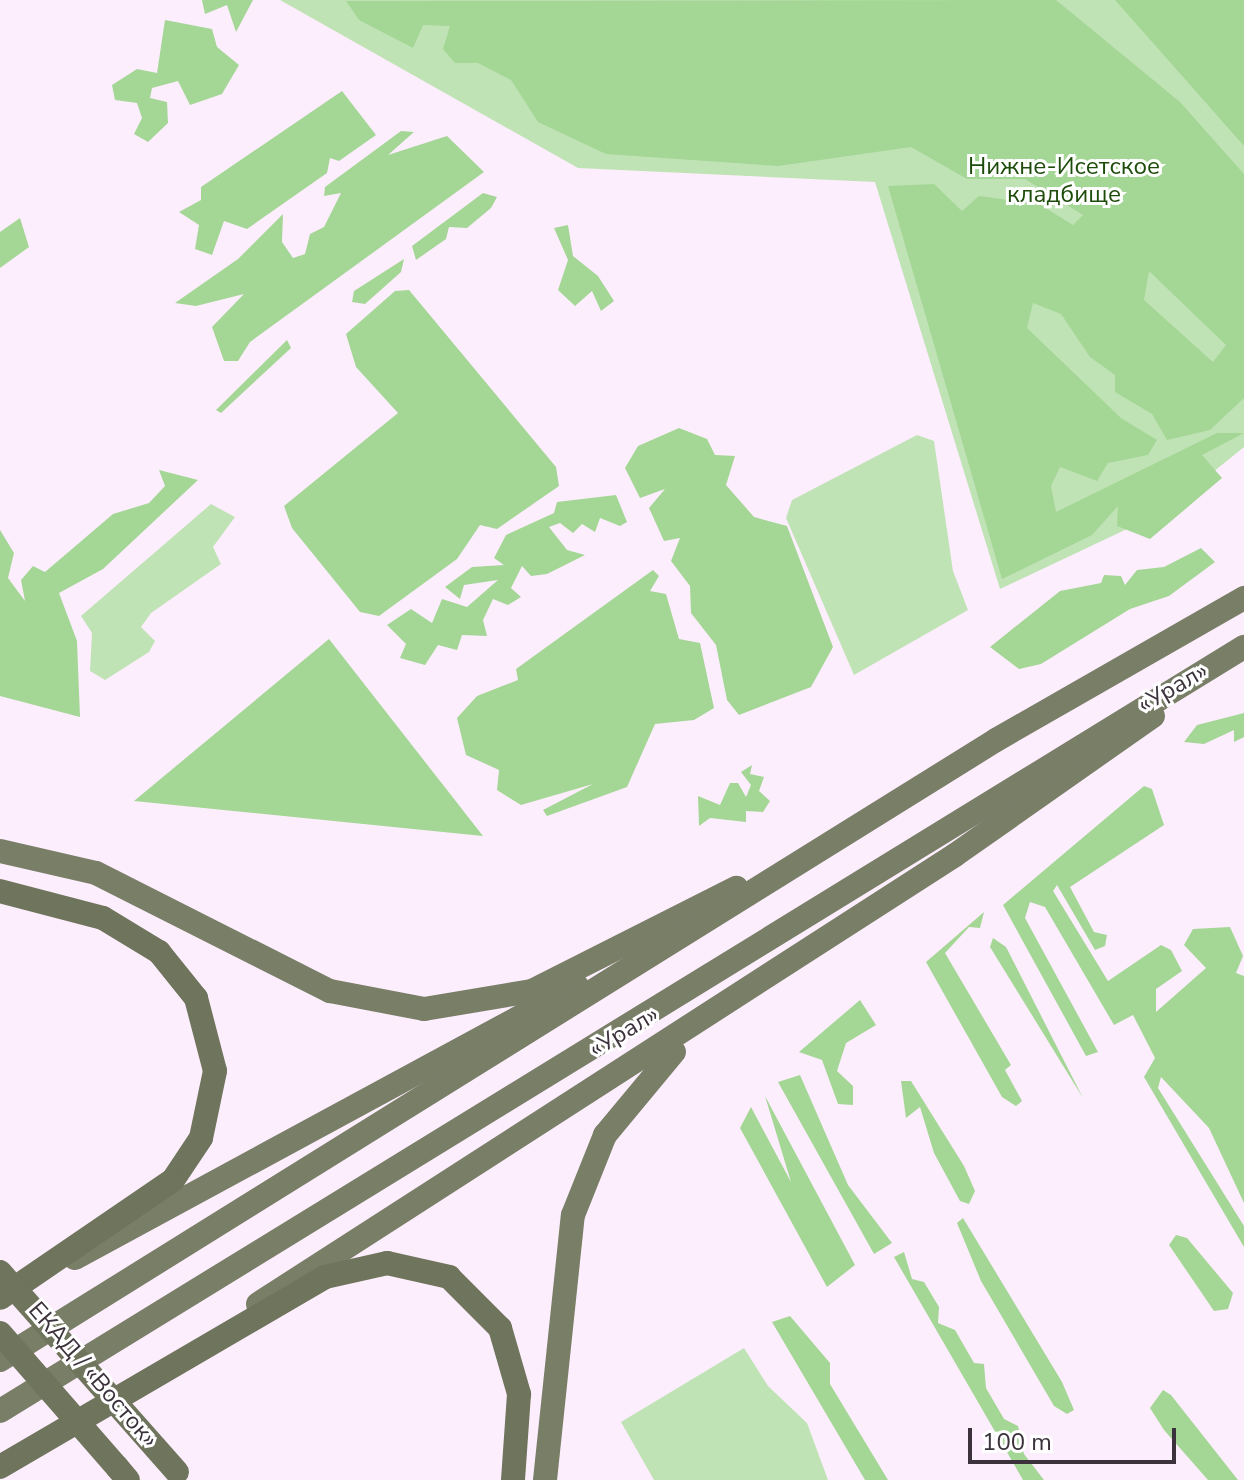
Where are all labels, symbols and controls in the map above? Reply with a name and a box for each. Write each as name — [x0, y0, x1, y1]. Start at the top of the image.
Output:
park label: Нижне-Исетское кладбище — [968, 153, 1160, 209]
street label: «Урал» — [1133, 656, 1213, 720]
street label: «Урал» — [584, 1000, 664, 1064]
street label: ЕКАД / «Восток» — [22, 1296, 164, 1454]
scale bar — [972, 1412, 1180, 1462]
text: 100 m — [982, 1426, 1052, 1458]

